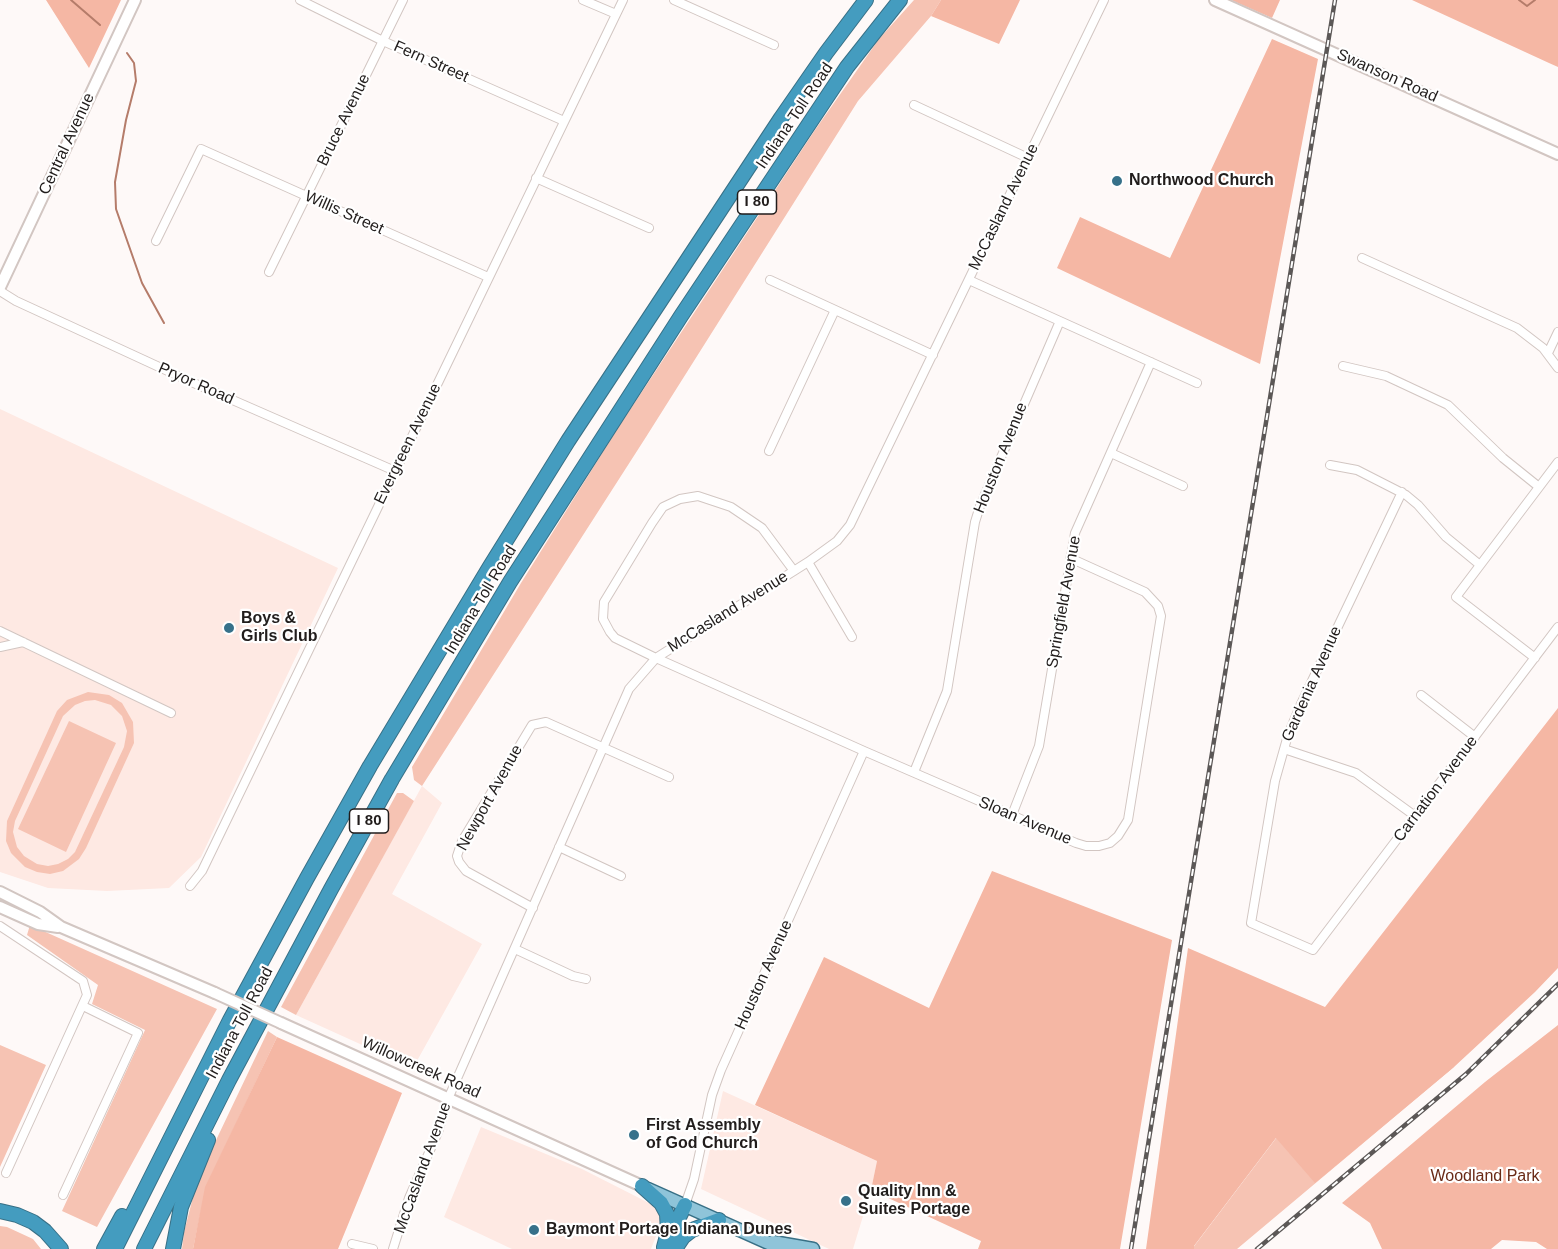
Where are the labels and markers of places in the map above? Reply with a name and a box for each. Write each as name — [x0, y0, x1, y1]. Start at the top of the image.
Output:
place label: Northwood Church — [1129, 171, 1274, 191]
marker: Northwood Church — [1110, 174, 1124, 188]
place label: Boys & Girls Club — [241, 609, 317, 647]
marker: Boys & Girls Club — [222, 621, 236, 635]
place label: First Assembly of God Church — [646, 1116, 761, 1154]
marker: First Assembly of God Church — [627, 1128, 641, 1142]
place label: Quality Inn & Suites Portage — [858, 1182, 970, 1220]
marker: Quality Inn & Suites Portage — [839, 1194, 853, 1208]
place label: Baymont Portage Indiana Dunes — [546, 1220, 792, 1240]
marker: Baymont Portage Indiana Dunes — [527, 1223, 541, 1237]

